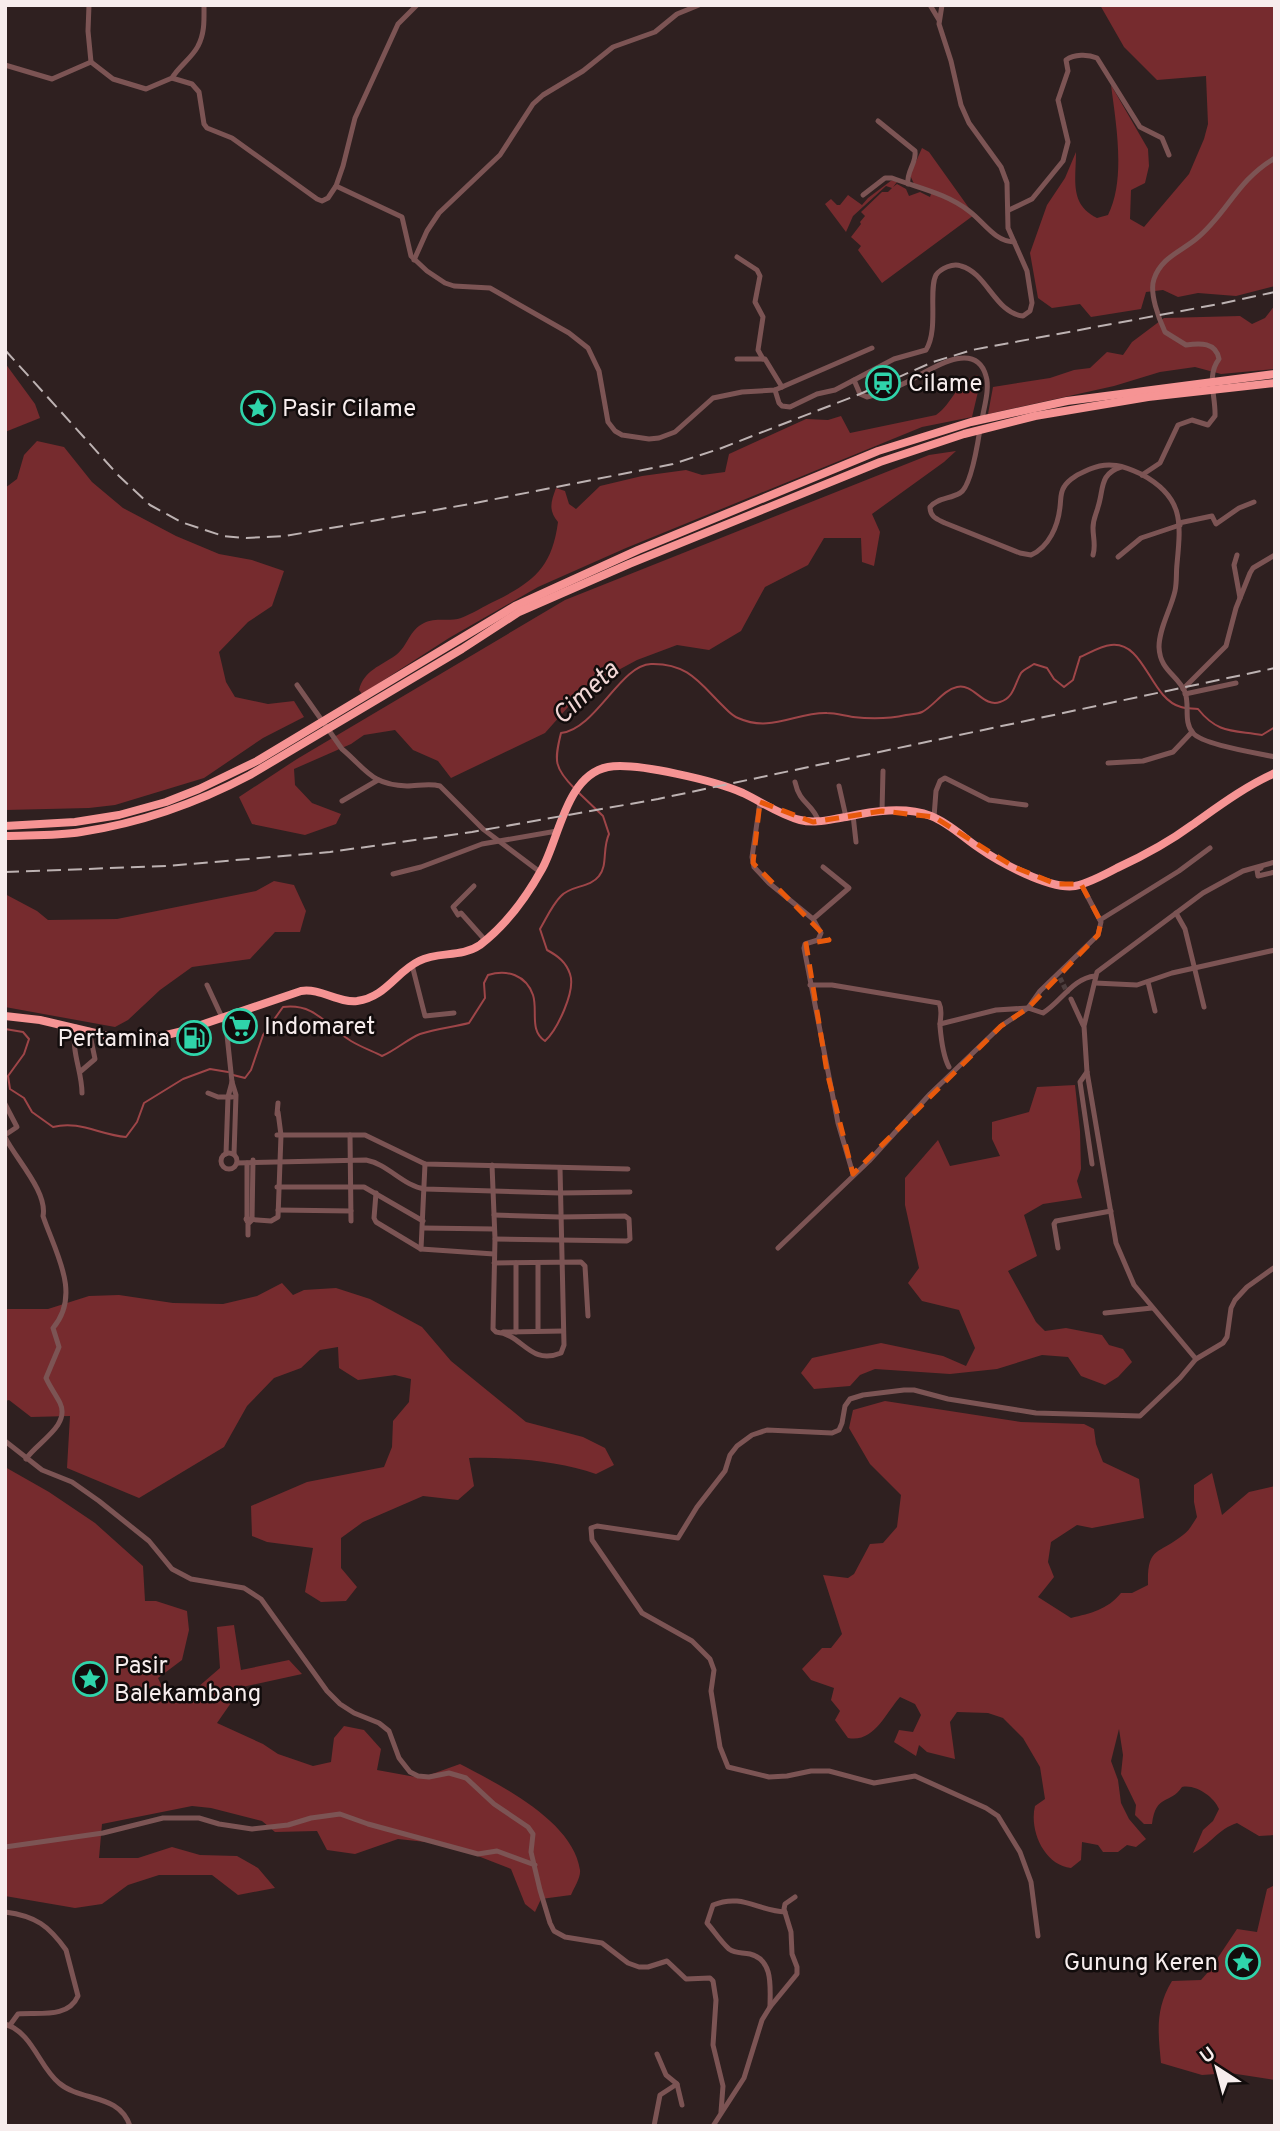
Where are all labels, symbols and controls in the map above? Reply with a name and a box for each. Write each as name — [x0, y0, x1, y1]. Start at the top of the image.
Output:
station icon: Cilame — [864, 364, 902, 402]
place label: Cilame — [908, 370, 982, 400]
place icon: Pasir Cilame — [239, 389, 277, 427]
place label: Pasir Cilame — [282, 395, 416, 425]
water label: Cimeta — [546, 654, 627, 733]
supermarket icon: Indomaret — [221, 1007, 259, 1045]
place label: Indomaret — [264, 1013, 375, 1043]
fuel station icon: Pertamina — [175, 1019, 213, 1057]
place label: Pertamina — [58, 1025, 170, 1055]
place label: Pasir Balekambang — [114, 1652, 261, 1710]
place icon: Pasir Balekambang — [71, 1660, 109, 1698]
place icon: Gunung Keren — [1224, 1943, 1262, 1981]
place label: Gunung Keren — [1064, 1949, 1218, 1979]
north arrow — [1182, 2033, 1252, 2103]
text: U — [1196, 2042, 1221, 2070]

